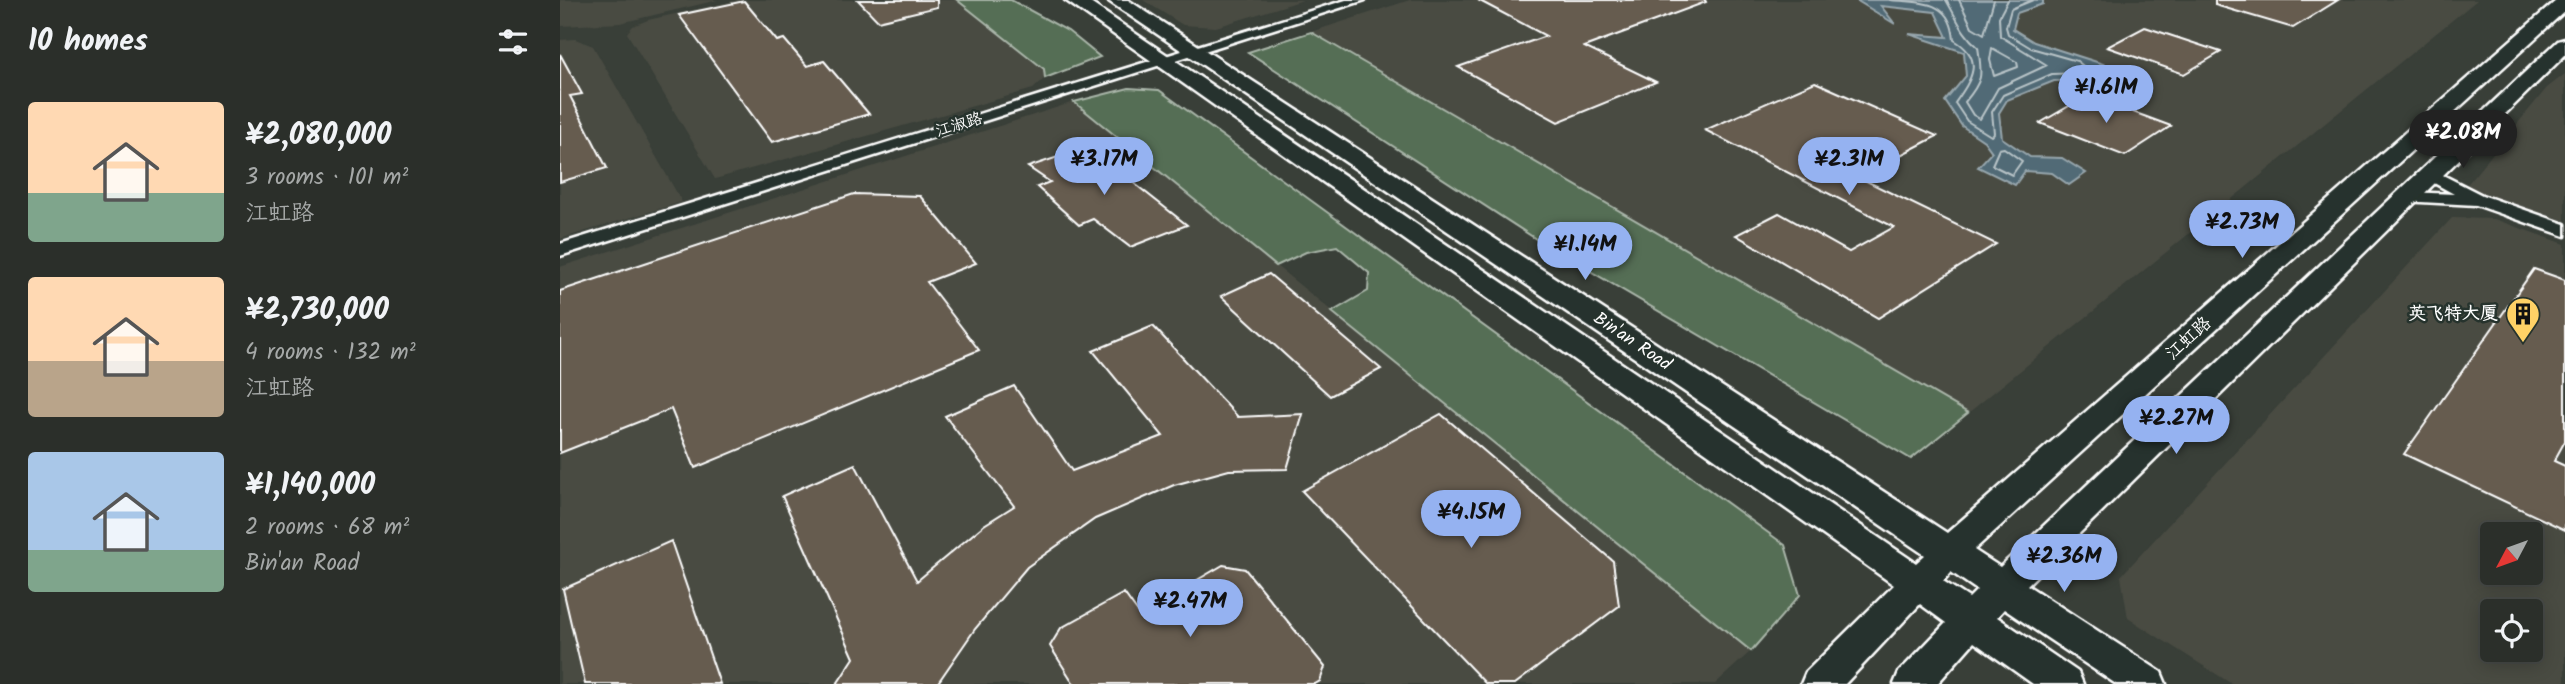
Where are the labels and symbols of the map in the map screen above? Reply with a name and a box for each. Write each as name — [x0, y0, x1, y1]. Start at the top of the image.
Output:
pin: ¥1.61M — [2049, 66, 2163, 125]
street label: 江淑路 — [932, 106, 986, 144]
pin: ¥2.08M — [2406, 110, 2520, 170]
pin: ¥3.17M — [1047, 138, 1161, 197]
pin: ¥2.31M — [1792, 138, 1906, 197]
pin: ¥2.73M — [2185, 201, 2299, 260]
pin: ¥1.14M — [1528, 222, 1642, 282]
building icon: 英飞特大厦 — [2504, 295, 2542, 344]
place label: 英飞特大厦 — [2408, 300, 2498, 329]
street label: Bin'an Road — [1587, 305, 1678, 380]
street label: 江虹路 — [2159, 310, 2219, 368]
pin: ¥2.27M — [2119, 396, 2233, 456]
pin: ¥4.15M — [1414, 490, 1528, 550]
north arrow — [2480, 522, 2543, 584]
pin: ¥2.36M — [2007, 534, 2121, 594]
pin: ¥2.47M — [1133, 580, 1247, 639]

